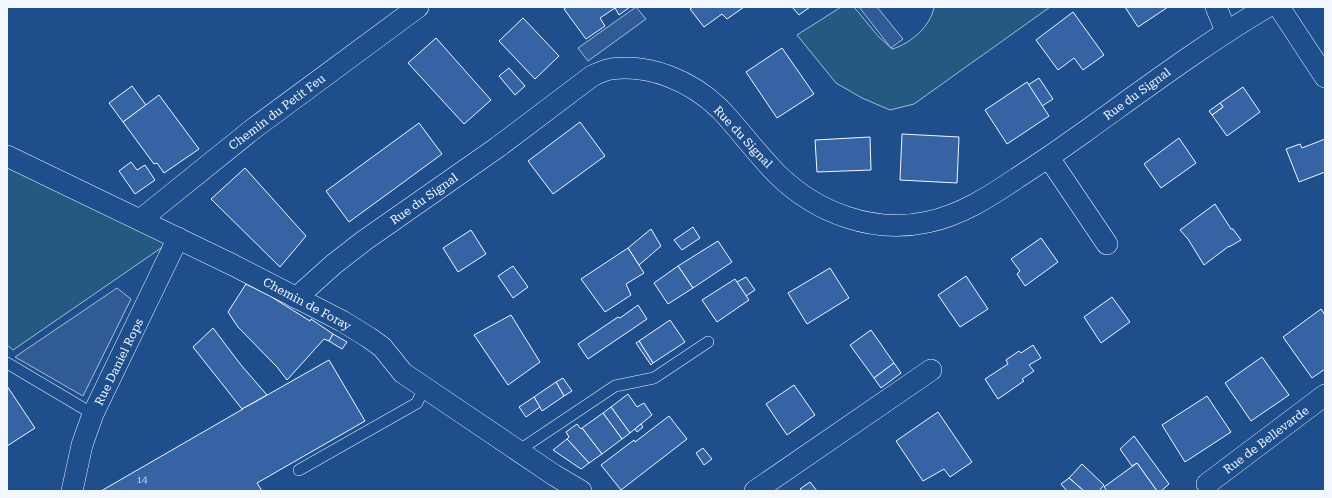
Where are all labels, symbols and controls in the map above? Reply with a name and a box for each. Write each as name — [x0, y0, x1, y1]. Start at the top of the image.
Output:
street label: Rue du Signal — [1101, 65, 1174, 123]
street label: Chemin du Petit Feu — [226, 71, 328, 153]
street label: Rue du Signal — [711, 103, 775, 171]
street label: Rue du Signal — [387, 170, 461, 228]
street label: Chemin de Foray — [260, 275, 354, 334]
street label: Rue Daniel Rops — [92, 316, 146, 408]
street label: Rue de Bellevarde — [1221, 403, 1312, 477]
house number: 14 — [136, 474, 148, 485]

